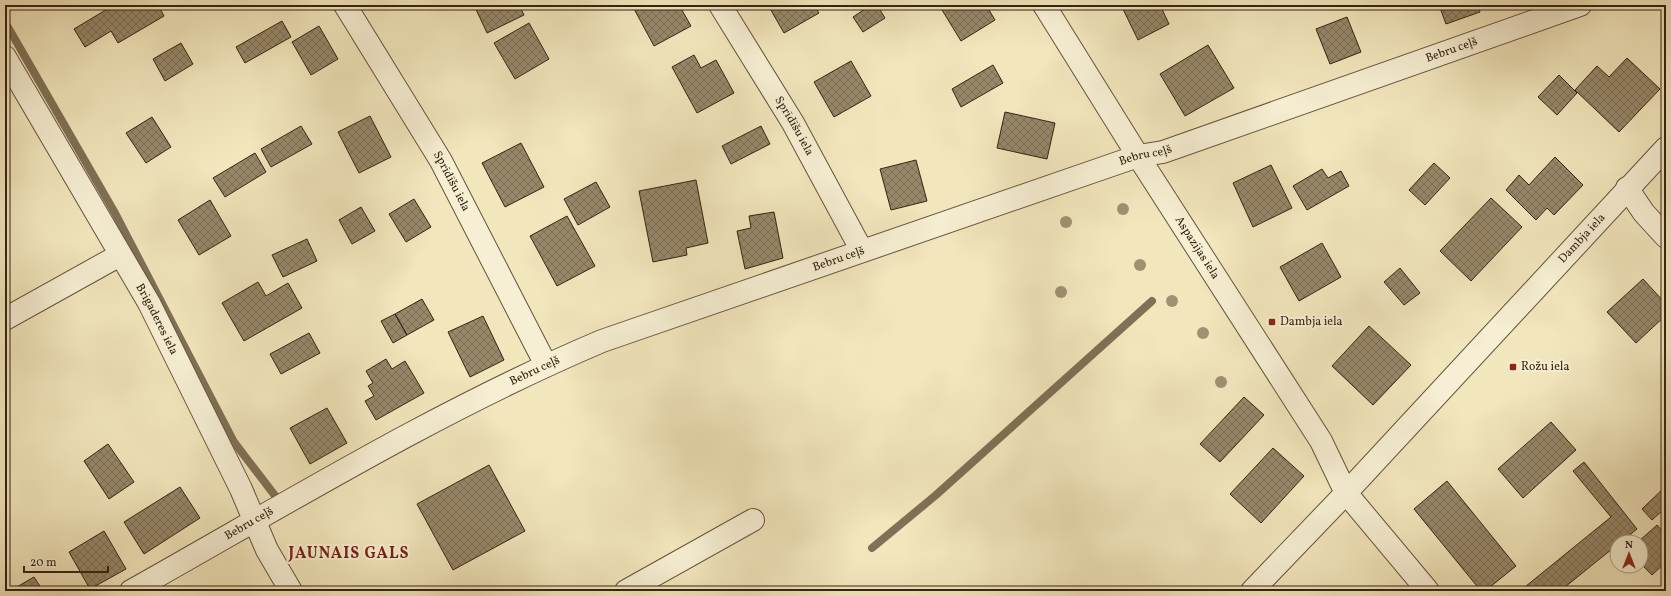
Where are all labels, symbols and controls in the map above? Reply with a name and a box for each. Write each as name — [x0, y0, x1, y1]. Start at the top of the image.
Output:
street label: Bebru ceļš — [1424, 34, 1480, 67]
street label: Sprīdīšu iela — [771, 94, 817, 159]
street label: Bebru ceļš — [1117, 141, 1174, 170]
street label: Sprīdīšu iela — [429, 148, 474, 214]
street label: Dambja iela — [1555, 210, 1609, 267]
street label: Aspazijas iela — [1171, 213, 1223, 282]
street label: Bebru ceļš — [811, 243, 867, 276]
street label: Brigaderes iela — [131, 281, 181, 358]
place label: Dambja iela — [1280, 314, 1343, 330]
marker: Dambja iela — [1267, 317, 1277, 327]
street label: Bebru ceļš — [507, 352, 563, 390]
place label: Rožu iela — [1521, 359, 1569, 375]
marker: Rožu iela — [1508, 362, 1518, 372]
street label: Bebru ceļš — [222, 503, 277, 544]
north arrow — [1609, 534, 1649, 574]
text: N — [1625, 538, 1633, 553]
district label: JAUNAIS GALS — [287, 543, 410, 565]
scale bar — [24, 548, 108, 574]
text: 20 m — [30, 555, 57, 571]

